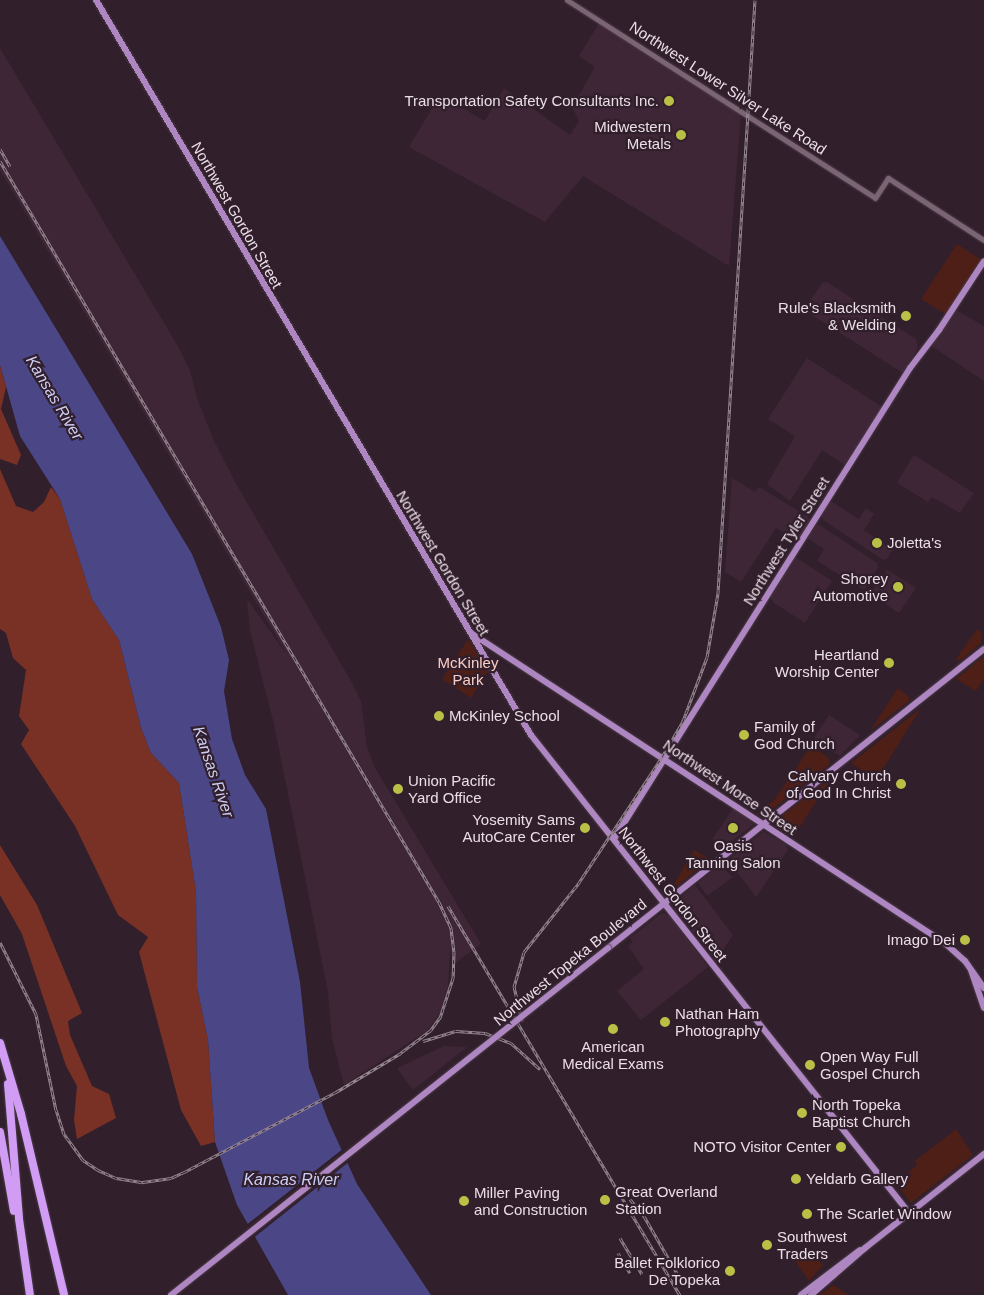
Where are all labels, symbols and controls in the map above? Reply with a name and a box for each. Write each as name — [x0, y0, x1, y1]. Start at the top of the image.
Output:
street label: Northwest Lower Silver Lake Road — [626, 18, 830, 158]
place label: Transportation Safety Consultants Inc. — [404, 92, 659, 110]
marker: Transportation Safety Consultants Inc. — [663, 95, 675, 107]
place label: Midwestern Metals — [594, 117, 671, 152]
marker: Midwestern Metals — [675, 129, 687, 141]
street label: Northwest Gordon Street — [188, 139, 286, 291]
place label: Rule's Blacksmith & Welding — [778, 298, 896, 333]
marker: Rule's Blacksmith & Welding — [900, 310, 912, 322]
water label: Kansas River — [21, 352, 87, 444]
street label: Northwest Tyler Street — [739, 473, 833, 609]
street label: Northwest Gordon Street — [393, 487, 493, 639]
place label: Joletta's — [887, 534, 942, 552]
marker: Joletta's — [871, 537, 883, 549]
place label: Shorey Automotive — [813, 569, 888, 604]
marker: Shorey Automotive — [892, 581, 904, 593]
place label: Heartland Worship Center — [775, 645, 879, 680]
park label: McKinley Park — [438, 653, 498, 688]
marker: Heartland Worship Center — [883, 657, 895, 669]
place label: McKinley School — [449, 707, 560, 725]
marker: McKinley School — [433, 710, 445, 722]
place label: Family of God Church — [754, 717, 835, 752]
water label: Kansas River — [188, 724, 238, 820]
marker: Family of God Church — [738, 729, 750, 741]
street label: Northwest Morse Street — [660, 735, 800, 839]
place label: Calvary Church of God In Christ — [786, 766, 891, 801]
place label: Union Pacific Yard Office — [408, 771, 496, 806]
marker: Calvary Church of God In Christ — [895, 778, 907, 790]
marker: Union Pacific Yard Office — [392, 783, 404, 795]
place label: Yosemity Sams AutoCare Center — [462, 810, 575, 845]
marker: Yosemity Sams AutoCare Center — [579, 822, 591, 834]
marker: Oasis Tanning Salon — [727, 822, 739, 834]
street label: Northwest Gordon Street — [615, 823, 731, 965]
place label: Oasis Tanning Salon — [685, 836, 781, 871]
street label: Northwest Topeka Boulevard — [490, 895, 650, 1029]
place label: Imago Dei — [887, 931, 955, 949]
marker: Imago Dei — [959, 934, 971, 946]
place label: Nathan Ham Photography — [675, 1004, 760, 1039]
marker: Nathan Ham Photography — [659, 1016, 671, 1028]
marker: American Medical Exams — [607, 1023, 619, 1035]
place label: American Medical Exams — [562, 1037, 664, 1072]
place label: Open Way Full Gospel Church — [820, 1047, 920, 1082]
marker: Open Way Full Gospel Church — [804, 1059, 816, 1071]
place label: North Topeka Baptist Church — [812, 1095, 910, 1130]
marker: North Topeka Baptist Church — [796, 1107, 808, 1119]
place label: NOTO Visitor Center — [693, 1138, 831, 1156]
marker: NOTO Visitor Center — [835, 1141, 847, 1153]
water label: Kansas River — [243, 1170, 339, 1190]
place label: Yeldarb Gallery — [806, 1170, 908, 1188]
marker: Yeldarb Gallery — [790, 1173, 802, 1185]
place label: Great Overland Station — [615, 1182, 718, 1217]
place label: Miller Paving and Construction — [474, 1183, 587, 1218]
marker: Great Overland Station — [599, 1194, 611, 1206]
marker: Miller Paving and Construction — [458, 1195, 470, 1207]
place label: The Scarlet Window — [817, 1205, 951, 1223]
marker: The Scarlet Window — [801, 1208, 813, 1220]
place label: Southwest Traders — [777, 1227, 847, 1262]
marker: Southwest Traders — [761, 1239, 773, 1251]
place label: Ballet Folklorico De Topeka — [614, 1253, 720, 1288]
marker: Ballet Folklorico De Topeka — [724, 1265, 736, 1277]

